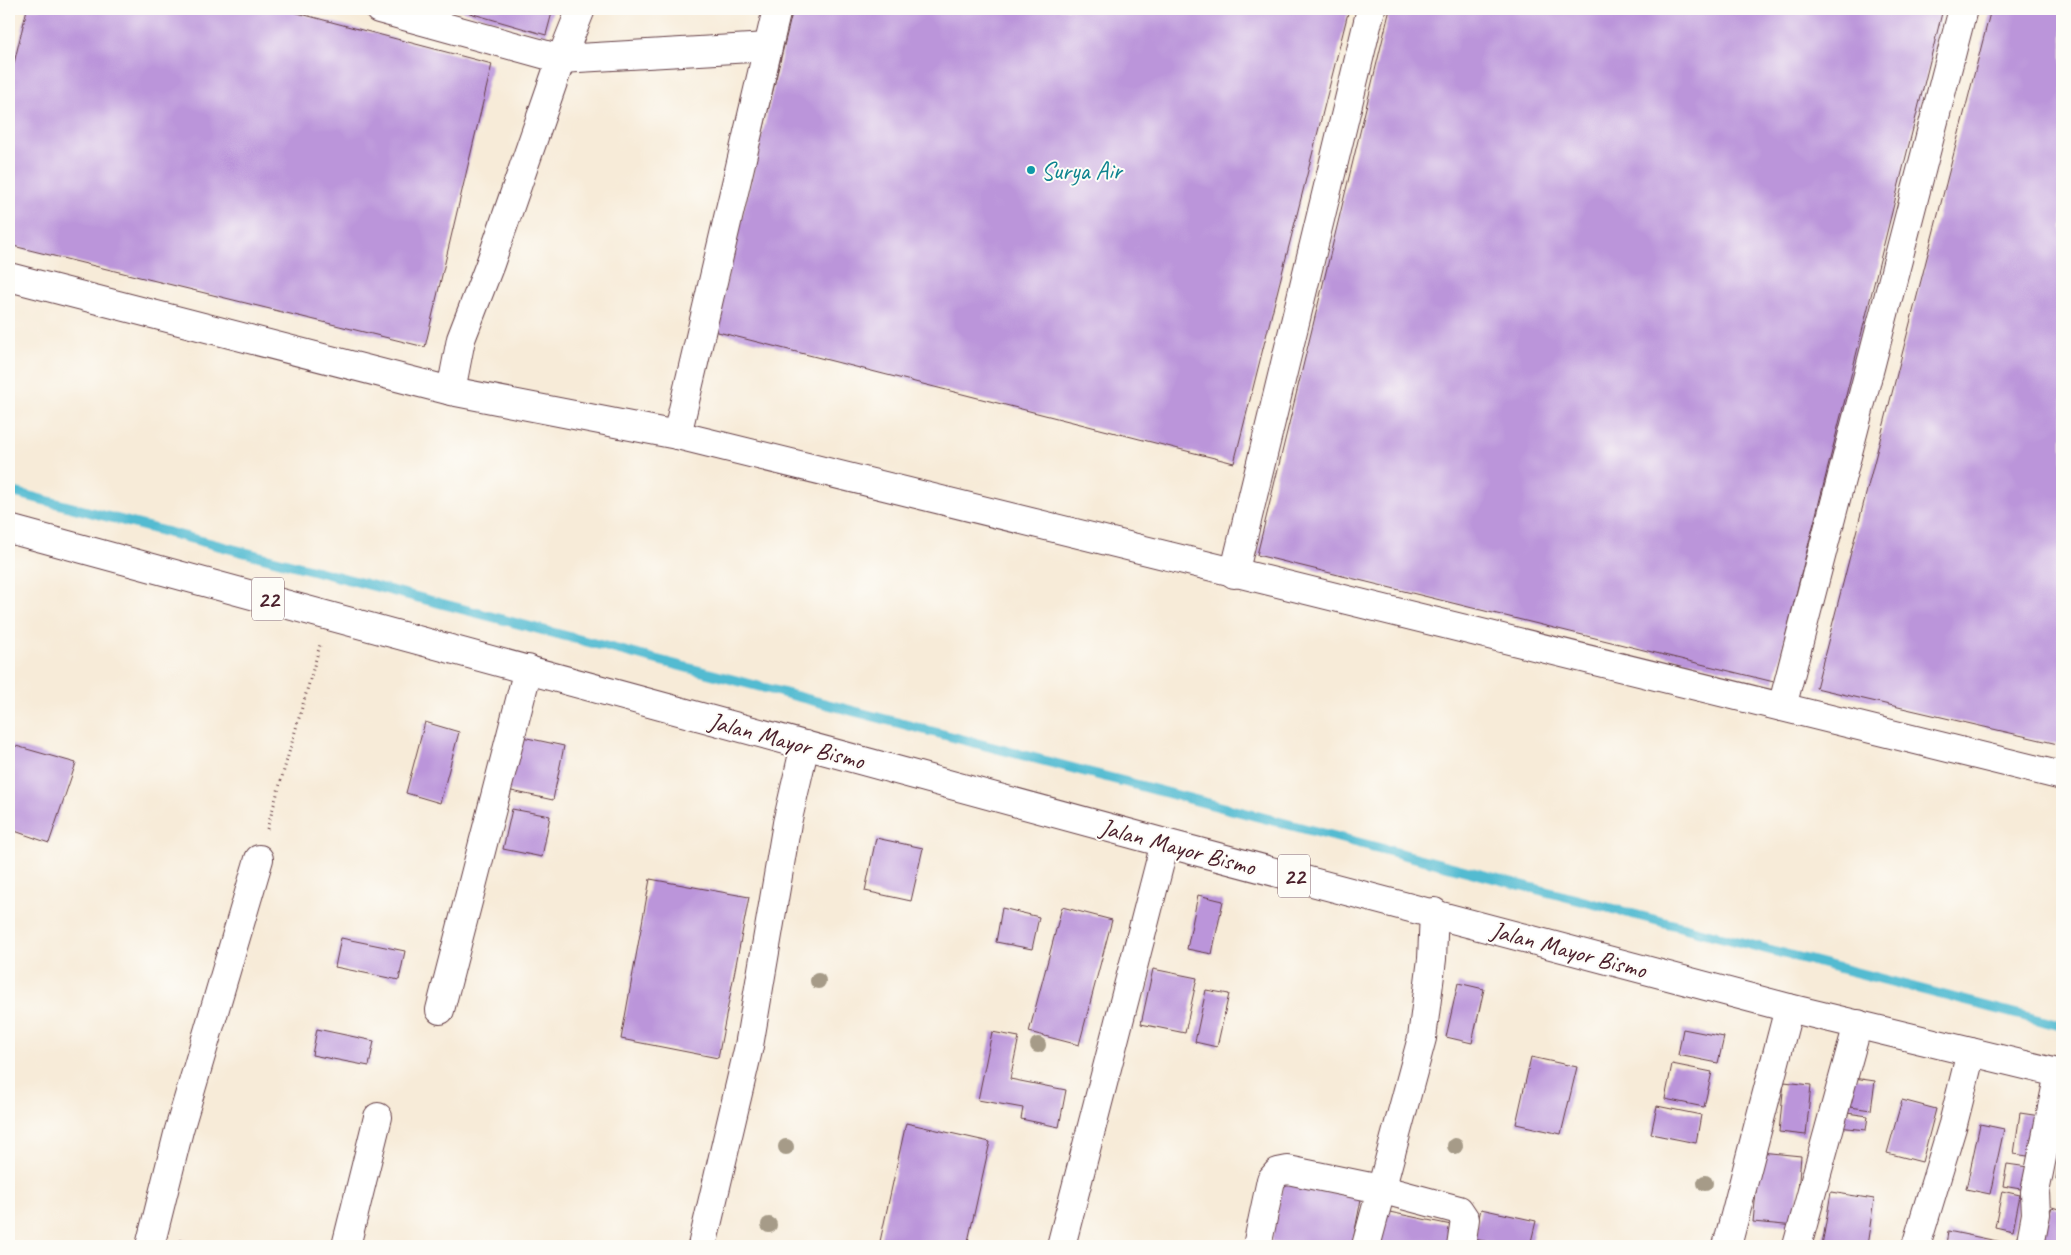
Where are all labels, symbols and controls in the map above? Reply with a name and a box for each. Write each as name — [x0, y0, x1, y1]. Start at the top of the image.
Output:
place label: Surya Air — [1041, 155, 1124, 187]
marker: Surya Air — [1025, 164, 1037, 176]
road number: 22 — [252, 578, 284, 620]
street label: Jalan Mayor Bismo — [705, 705, 869, 777]
street label: Jalan Mayor Bismo — [1096, 811, 1260, 883]
road number: 22 — [1278, 854, 1310, 898]
street label: Jalan Mayor Bismo — [1487, 914, 1651, 986]

